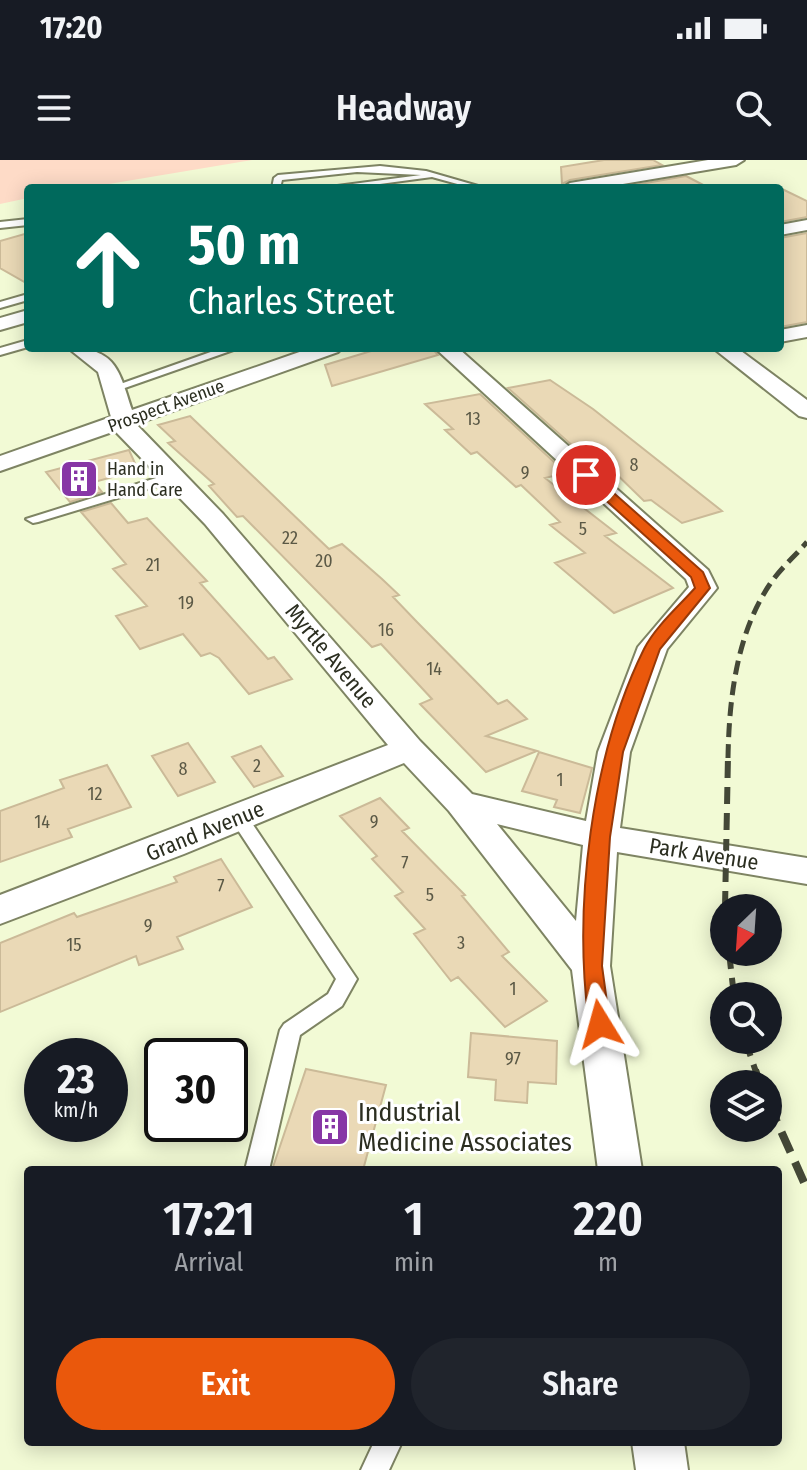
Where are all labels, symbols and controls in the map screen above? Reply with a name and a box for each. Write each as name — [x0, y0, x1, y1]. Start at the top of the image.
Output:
text: 17:20 — [40, 10, 103, 46]
icon: menu — [32, 86, 76, 130]
text: Headway — [336, 86, 471, 130]
icon: search — [731, 86, 775, 130]
text: 50 m — [188, 212, 300, 279]
icon: ahead — [56, 216, 160, 320]
text: Charles Street — [188, 280, 395, 324]
street label: Prospect Avenue — [105, 375, 227, 437]
house number: 13 — [465, 408, 481, 430]
pin — [552, 441, 620, 509]
icon: arrive — [564, 453, 608, 497]
house number: 8 — [630, 454, 639, 476]
building icon: Hand in Hand Care — [58, 458, 100, 500]
place label: Hand in Hand Care — [107, 458, 183, 501]
house number: 9 — [521, 462, 529, 484]
house number: 5 — [579, 518, 587, 540]
house number: 22 — [282, 527, 298, 549]
house number: 20 — [315, 550, 333, 572]
house number: 21 — [146, 554, 160, 576]
house number: 19 — [178, 592, 194, 614]
street label: Myrtle Avenue — [280, 598, 382, 714]
house number: 16 — [378, 619, 394, 641]
house number: 14 — [426, 658, 442, 680]
house number: 2 — [253, 755, 261, 777]
house number: 8 — [179, 758, 188, 780]
house number: 1 — [556, 769, 564, 791]
house number: 12 — [88, 783, 103, 805]
street label: Grand Avenue — [142, 795, 268, 867]
house number: 14 — [34, 811, 50, 833]
house number: 9 — [370, 811, 378, 833]
street label: Park Avenue — [647, 832, 761, 876]
house number: 7 — [401, 852, 409, 874]
house number: 7 — [217, 875, 225, 897]
house number: 5 — [426, 884, 434, 906]
north arrow — [710, 894, 782, 966]
map controls — [710, 894, 782, 1142]
house number: 9 — [144, 915, 152, 937]
house number: 3 — [457, 932, 465, 954]
house number: 15 — [66, 934, 82, 956]
house number: 1 — [509, 978, 517, 1000]
position arrow — [558, 982, 642, 1066]
button: search — [710, 982, 782, 1054]
speed limit sign: 30 — [144, 1038, 248, 1142]
house number: 97 — [505, 1048, 521, 1070]
text: 23 — [57, 1056, 95, 1104]
button: layers — [710, 1070, 782, 1142]
place label: Industrial Medicine Associates — [358, 1097, 572, 1158]
text: km/h — [54, 1098, 98, 1122]
building icon: Industrial Medicine Associates — [309, 1106, 351, 1148]
text: 17:21 — [163, 1190, 255, 1248]
text: 1 — [404, 1190, 424, 1248]
text: 220 — [573, 1190, 643, 1248]
text: Arrival — [175, 1247, 243, 1278]
text: min — [394, 1247, 434, 1278]
text: m — [598, 1247, 618, 1278]
button: Exit — [56, 1338, 395, 1430]
button: Share — [411, 1338, 750, 1430]

